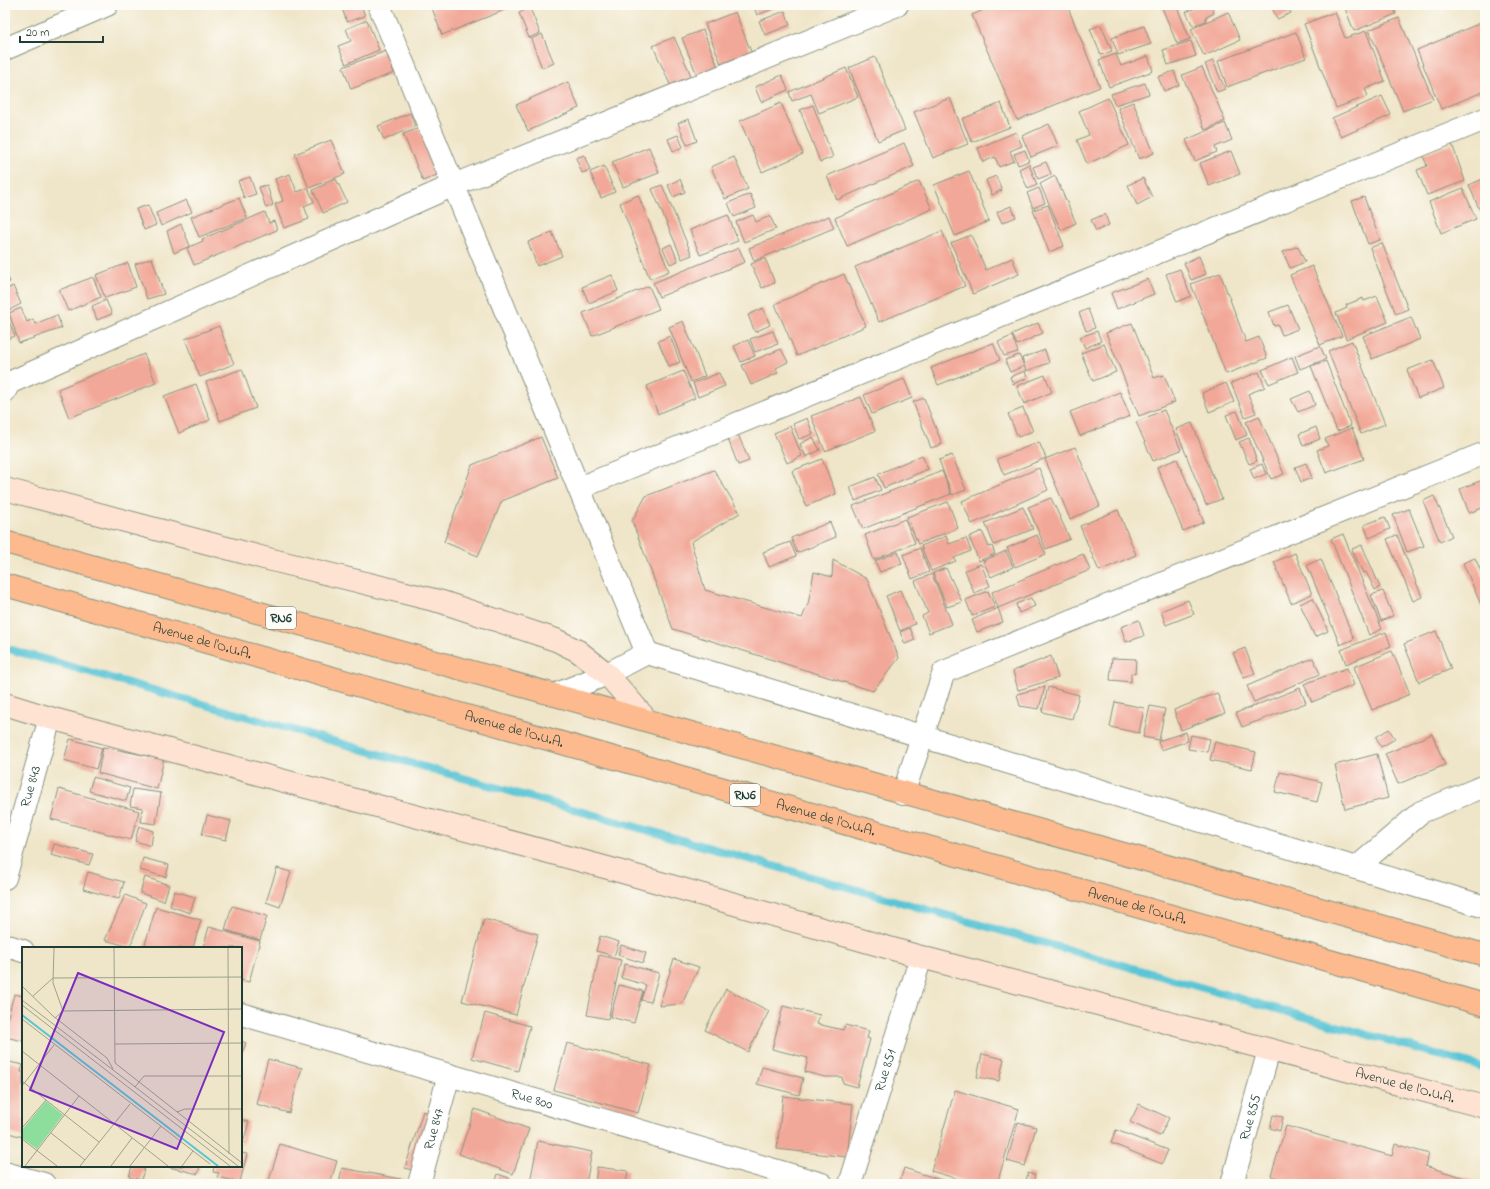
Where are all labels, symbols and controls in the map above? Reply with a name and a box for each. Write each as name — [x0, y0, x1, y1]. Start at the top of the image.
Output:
scale bar — [20, 18, 103, 44]
text: 20 m — [26, 24, 49, 42]
road number: RN6 — [266, 607, 296, 629]
street label: Avenue de l'O.U.A. — [150, 617, 254, 665]
street label: Avenue de l'O.U.A. — [462, 705, 566, 754]
street label: Rue 843 — [15, 763, 47, 810]
road number: RN6 — [730, 784, 760, 806]
street label: Avenue de l'O.U.A. — [774, 794, 878, 842]
street label: Avenue de l'O.U.A. — [1085, 882, 1189, 930]
inset map — [22, 947, 242, 1167]
street label: Rue 851 — [869, 1046, 902, 1094]
street label: Avenue de l'O.U.A. — [1353, 1062, 1457, 1109]
street label: Rue 800 — [508, 1083, 555, 1115]
street label: Rue 855 — [1234, 1092, 1267, 1143]
street label: Rue 847 — [418, 1106, 450, 1152]

